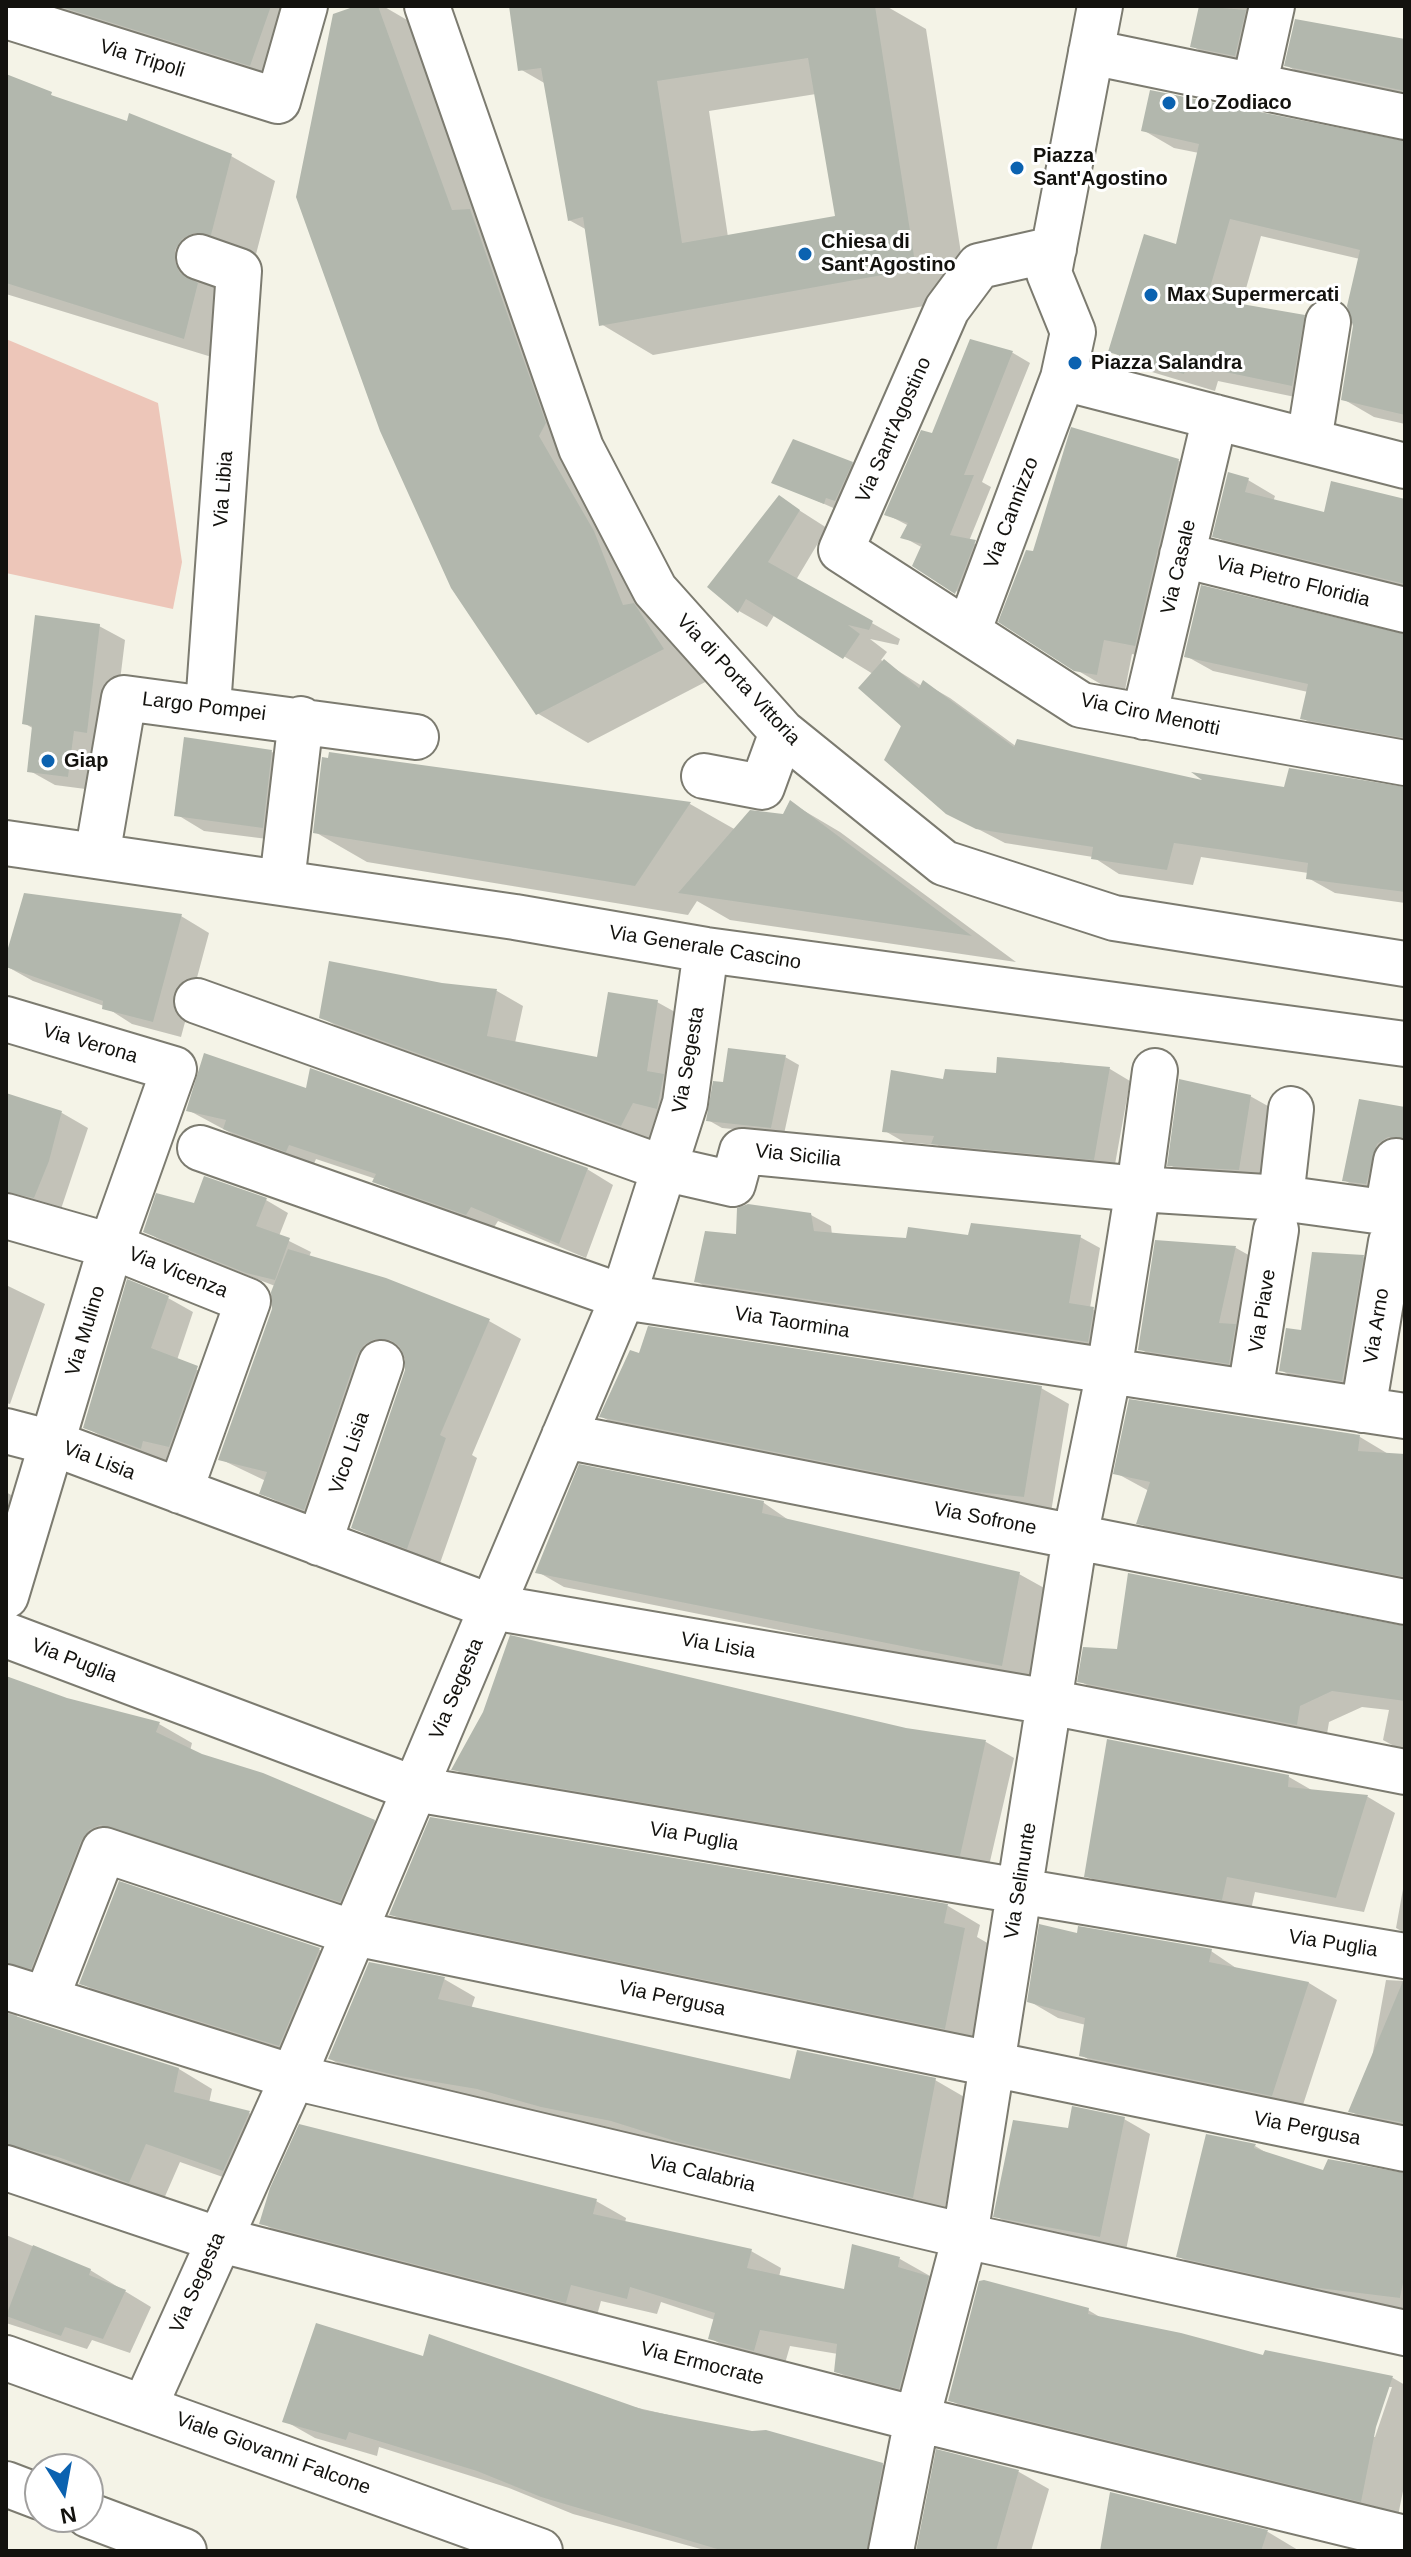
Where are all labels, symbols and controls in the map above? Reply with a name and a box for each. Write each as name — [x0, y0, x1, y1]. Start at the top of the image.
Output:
street label: Via Tripoli — [97, 35, 187, 83]
place label: Lo Zodiaco — [1185, 91, 1292, 115]
marker: Lo Zodiaco — [1160, 94, 1178, 112]
place label: Piazza Sant'Agostino — [1033, 144, 1168, 191]
marker: Piazza Sant'Agostino — [1008, 159, 1026, 177]
place label: Chiesa di Sant'Agostino — [821, 230, 956, 277]
marker: Chiesa di Sant'Agostino — [796, 245, 814, 263]
place label: Max Supermercati — [1167, 283, 1339, 307]
marker: Max Supermercati — [1142, 286, 1160, 304]
place label: Piazza Salandra — [1091, 351, 1242, 375]
street label: Via Sant'Agostino — [851, 353, 937, 507]
marker: Piazza Salandra — [1066, 354, 1084, 372]
street label: Via Libia — [209, 450, 239, 528]
street label: Via Cannizzo — [980, 454, 1044, 572]
street label: Via Casale — [1156, 517, 1202, 617]
street label: Via Pietro Floridia — [1214, 551, 1372, 613]
street label: Via di Porta Vittoria — [671, 609, 805, 751]
street label: Largo Pompei — [141, 688, 267, 726]
street label: Via Ciro Menotti — [1078, 689, 1222, 741]
place label: Giap — [64, 749, 108, 773]
marker: Giap — [39, 752, 57, 770]
street label: Via Generale Cascino — [607, 921, 803, 975]
street label: Via Segesta — [668, 1005, 710, 1115]
street label: Via Verona — [40, 1019, 140, 1069]
street label: Via Sicilia — [754, 1140, 842, 1172]
street label: Via Vicenza — [125, 1242, 231, 1304]
street label: Via Piave — [1245, 1268, 1281, 1354]
street label: Via Mulino — [61, 1283, 111, 1379]
street label: Via Arno — [1359, 1286, 1395, 1366]
street label: Via Taormina — [733, 1302, 851, 1344]
street label: Vico Lisia — [325, 1409, 375, 1497]
street label: Via Lisia — [60, 1436, 138, 1486]
street label: Via Sofrone — [932, 1497, 1038, 1541]
street label: Via Lisia — [679, 1628, 757, 1664]
street label: Via Puglia — [28, 1634, 120, 1688]
street label: Via Segesta — [425, 1635, 489, 1743]
street label: Via Puglia — [648, 1817, 740, 1857]
street label: Via Selinunte — [1000, 1821, 1042, 1941]
street label: Via Puglia — [1287, 1925, 1379, 1963]
street label: Via Pergusa — [616, 1976, 728, 2022]
street label: Via Pergusa — [1251, 2107, 1363, 2151]
street label: Via Calabria — [646, 2150, 758, 2198]
street label: Via Segesta — [165, 2229, 231, 2337]
street label: Via Ermocrate — [638, 2337, 766, 2391]
street label: Viale Giovanni Falcone — [172, 2408, 374, 2500]
north arrow — [24, 2453, 104, 2533]
text: N — [58, 2501, 78, 2529]

